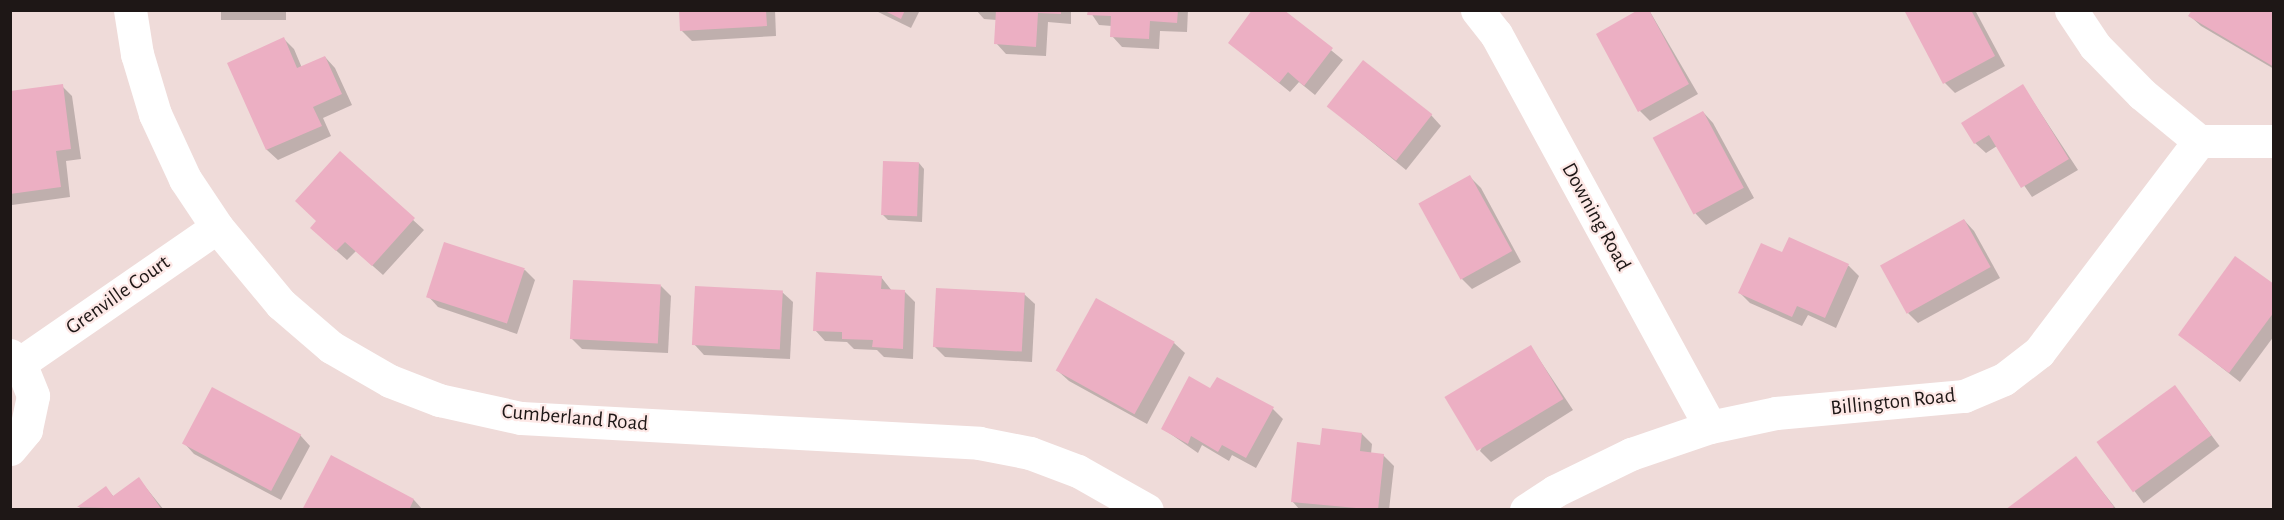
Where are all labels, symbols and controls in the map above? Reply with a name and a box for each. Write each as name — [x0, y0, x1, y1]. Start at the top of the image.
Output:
street label: Downing Road — [1556, 158, 1636, 276]
street label: Grenville Court — [61, 250, 175, 340]
street label: Billington Road — [1829, 383, 1957, 421]
street label: Cumberland Road — [501, 399, 649, 437]

